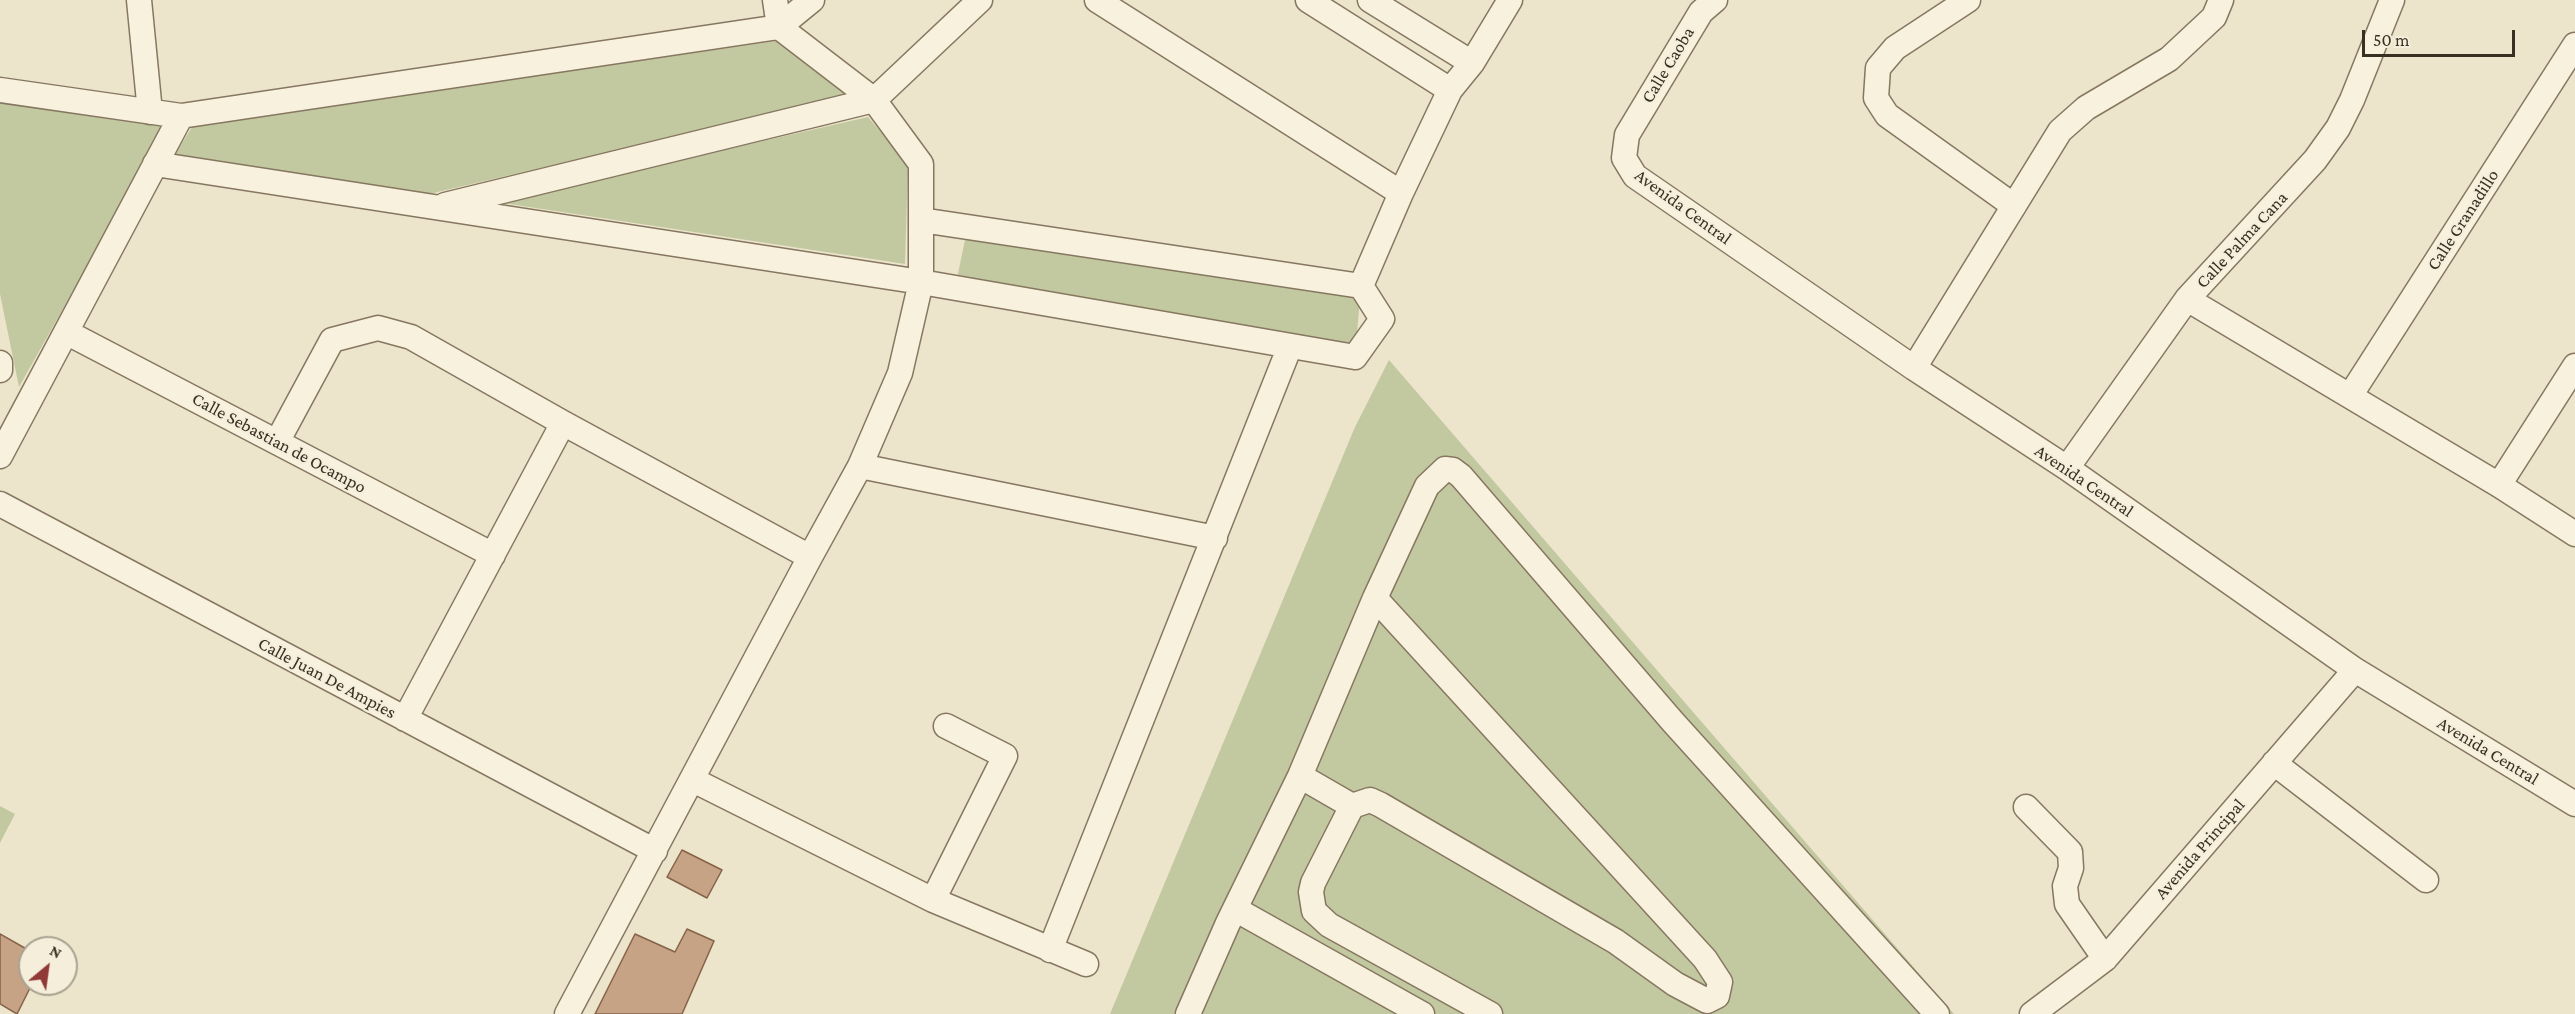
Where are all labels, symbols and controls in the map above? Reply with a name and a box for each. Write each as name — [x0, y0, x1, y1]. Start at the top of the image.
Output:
scale bar — [2365, 18, 2518, 56]
street label: Calle Caoba — [1637, 23, 1699, 107]
text: 50 m — [2373, 30, 2410, 50]
street label: Avenida Central — [1630, 165, 1736, 249]
street label: Calle Granadillo — [2422, 165, 2504, 275]
street label: Calle Palma Cana — [2192, 187, 2292, 293]
street label: Calle Sebastian de Ocampo — [188, 388, 370, 498]
street label: Avenida Central — [2030, 440, 2138, 522]
street label: Calle Juan De Ampies — [254, 633, 400, 723]
street label: Avenida Central — [2433, 712, 2543, 790]
street label: Avenida Principal — [2151, 794, 2249, 904]
north arrow — [18, 936, 78, 996]
text: N — [47, 941, 65, 962]

